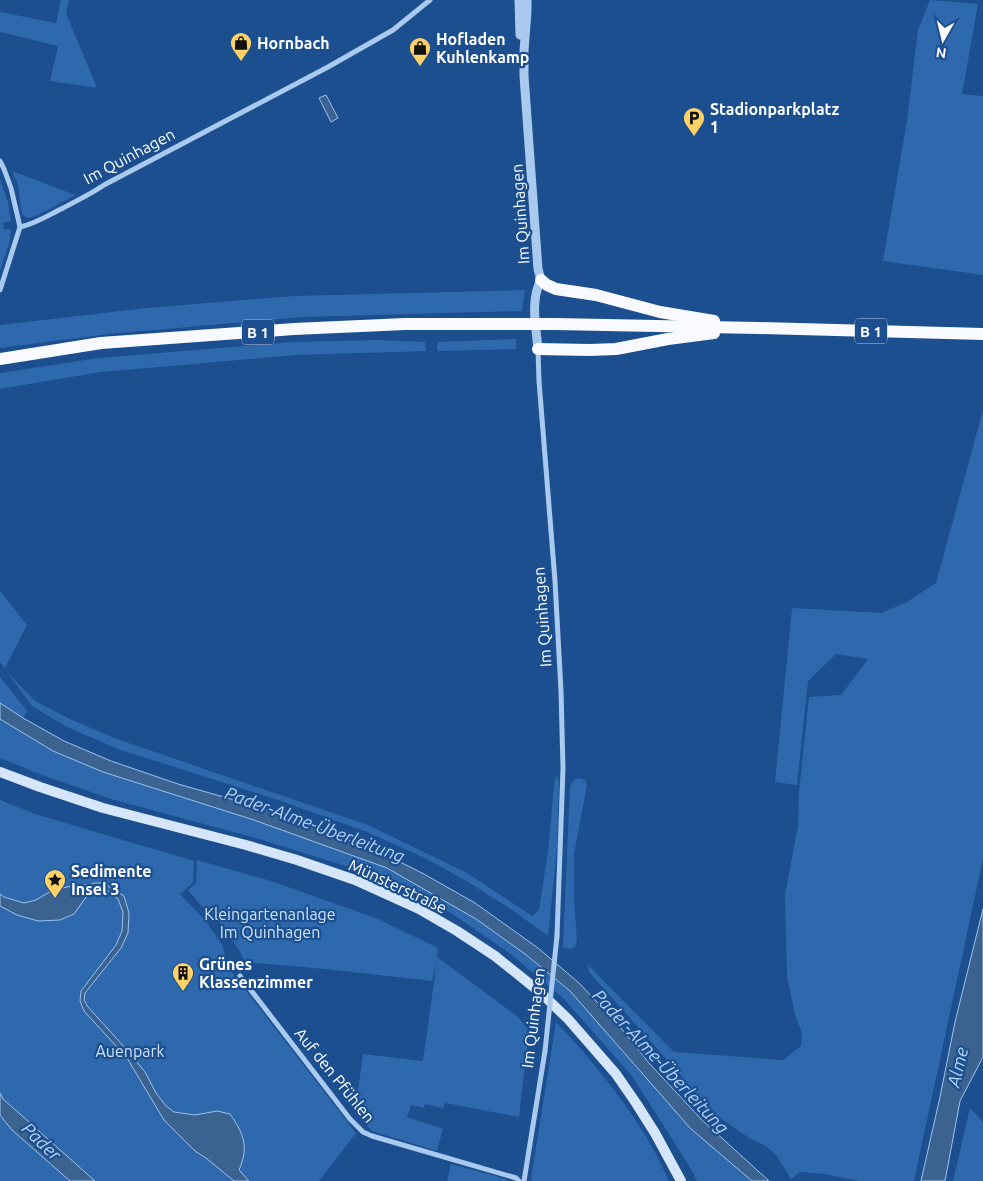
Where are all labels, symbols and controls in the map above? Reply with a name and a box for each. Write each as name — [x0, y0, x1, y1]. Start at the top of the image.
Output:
north arrow — [918, 15, 968, 65]
place label: Hofladen Kuhlenkamp — [436, 30, 529, 66]
shop icon: Hornbach — [229, 31, 253, 62]
place label: Hornbach — [257, 34, 330, 52]
shop icon: Hofladen Kuhlenkamp — [408, 36, 432, 67]
text: N — [935, 44, 947, 62]
place label: Stadionparkplatz 1 — [710, 100, 839, 136]
parking icon: Stadionparkplatz 1 — [682, 106, 706, 137]
street label: Im Quinhagen — [80, 124, 178, 188]
street label: Im Quinhagen — [508, 163, 532, 265]
road number: B 1 — [855, 318, 887, 344]
road number: B 1 — [242, 320, 274, 344]
street label: Im Quinhagen — [530, 566, 554, 668]
water label: Pader-Alme-Überleitung — [222, 782, 408, 866]
street label: Münsterstraße — [346, 855, 450, 917]
place label: Sedimente Insel 3 — [71, 862, 152, 898]
place icon: Sedimente Insel 3 — [43, 868, 67, 899]
park label: Kleingartenanlage Im Quinhagen — [204, 905, 336, 941]
place label: Grünes Klassenzimmer — [199, 955, 313, 991]
building icon: Grünes Klassenzimmer — [171, 961, 195, 992]
street label: Im Quinhagen — [518, 967, 548, 1069]
water label: Pader-Alme-Überleitung — [589, 985, 733, 1137]
street label: Auf den Pfühlen — [291, 1024, 379, 1126]
park label: Auenpark — [95, 1042, 165, 1060]
water label: Alme — [942, 1045, 971, 1090]
water label: Pader — [18, 1118, 66, 1165]

